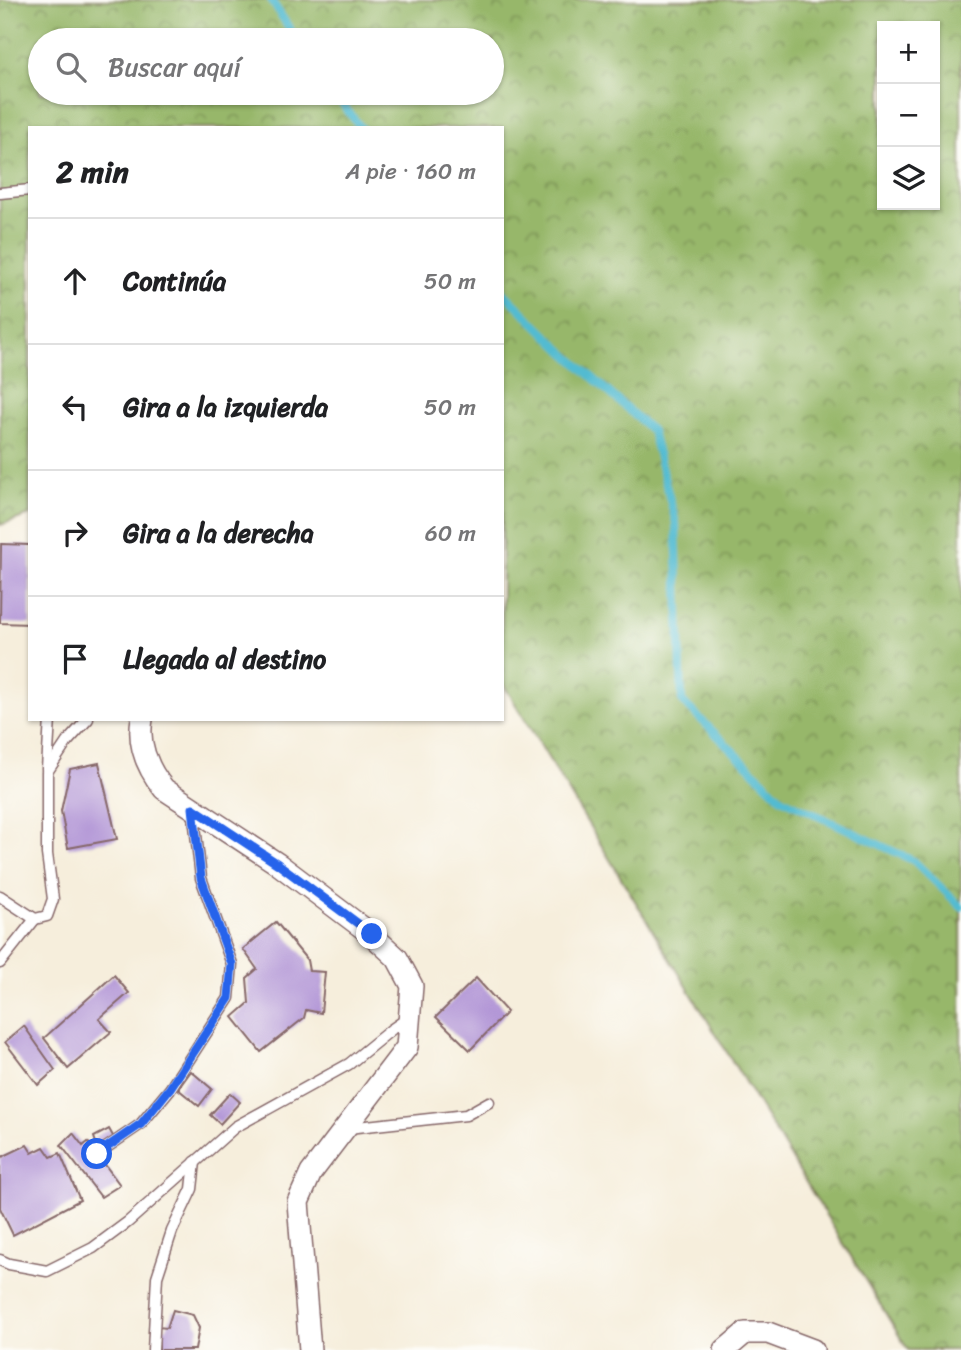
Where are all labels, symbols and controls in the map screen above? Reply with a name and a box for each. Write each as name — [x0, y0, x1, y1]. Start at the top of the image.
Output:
map controls — [877, 21, 940, 210]
button: + — [877, 21, 940, 84]
search box — [28, 28, 504, 105]
text: Buscar aquí — [108, 44, 241, 90]
icon: search — [52, 48, 90, 86]
button: − — [877, 84, 940, 147]
text: 2 min — [56, 145, 129, 199]
button: layers — [877, 147, 940, 210]
text: A pie · 160 m — [345, 151, 476, 192]
text: Continúa — [123, 258, 226, 304]
text: 50 m — [424, 261, 476, 302]
icon: ahead — [56, 262, 94, 300]
text: Gira a la izquierda — [123, 384, 328, 430]
text: 50 m — [424, 387, 476, 428]
icon: left — [56, 388, 94, 426]
text: Gira a la derecha — [123, 510, 314, 556]
text: 60 m — [425, 513, 476, 554]
icon: right — [56, 514, 94, 552]
text: Llegada al destino — [123, 636, 326, 682]
icon: arrive — [56, 640, 94, 678]
route end — [356, 918, 387, 949]
route start — [81, 1138, 112, 1169]

